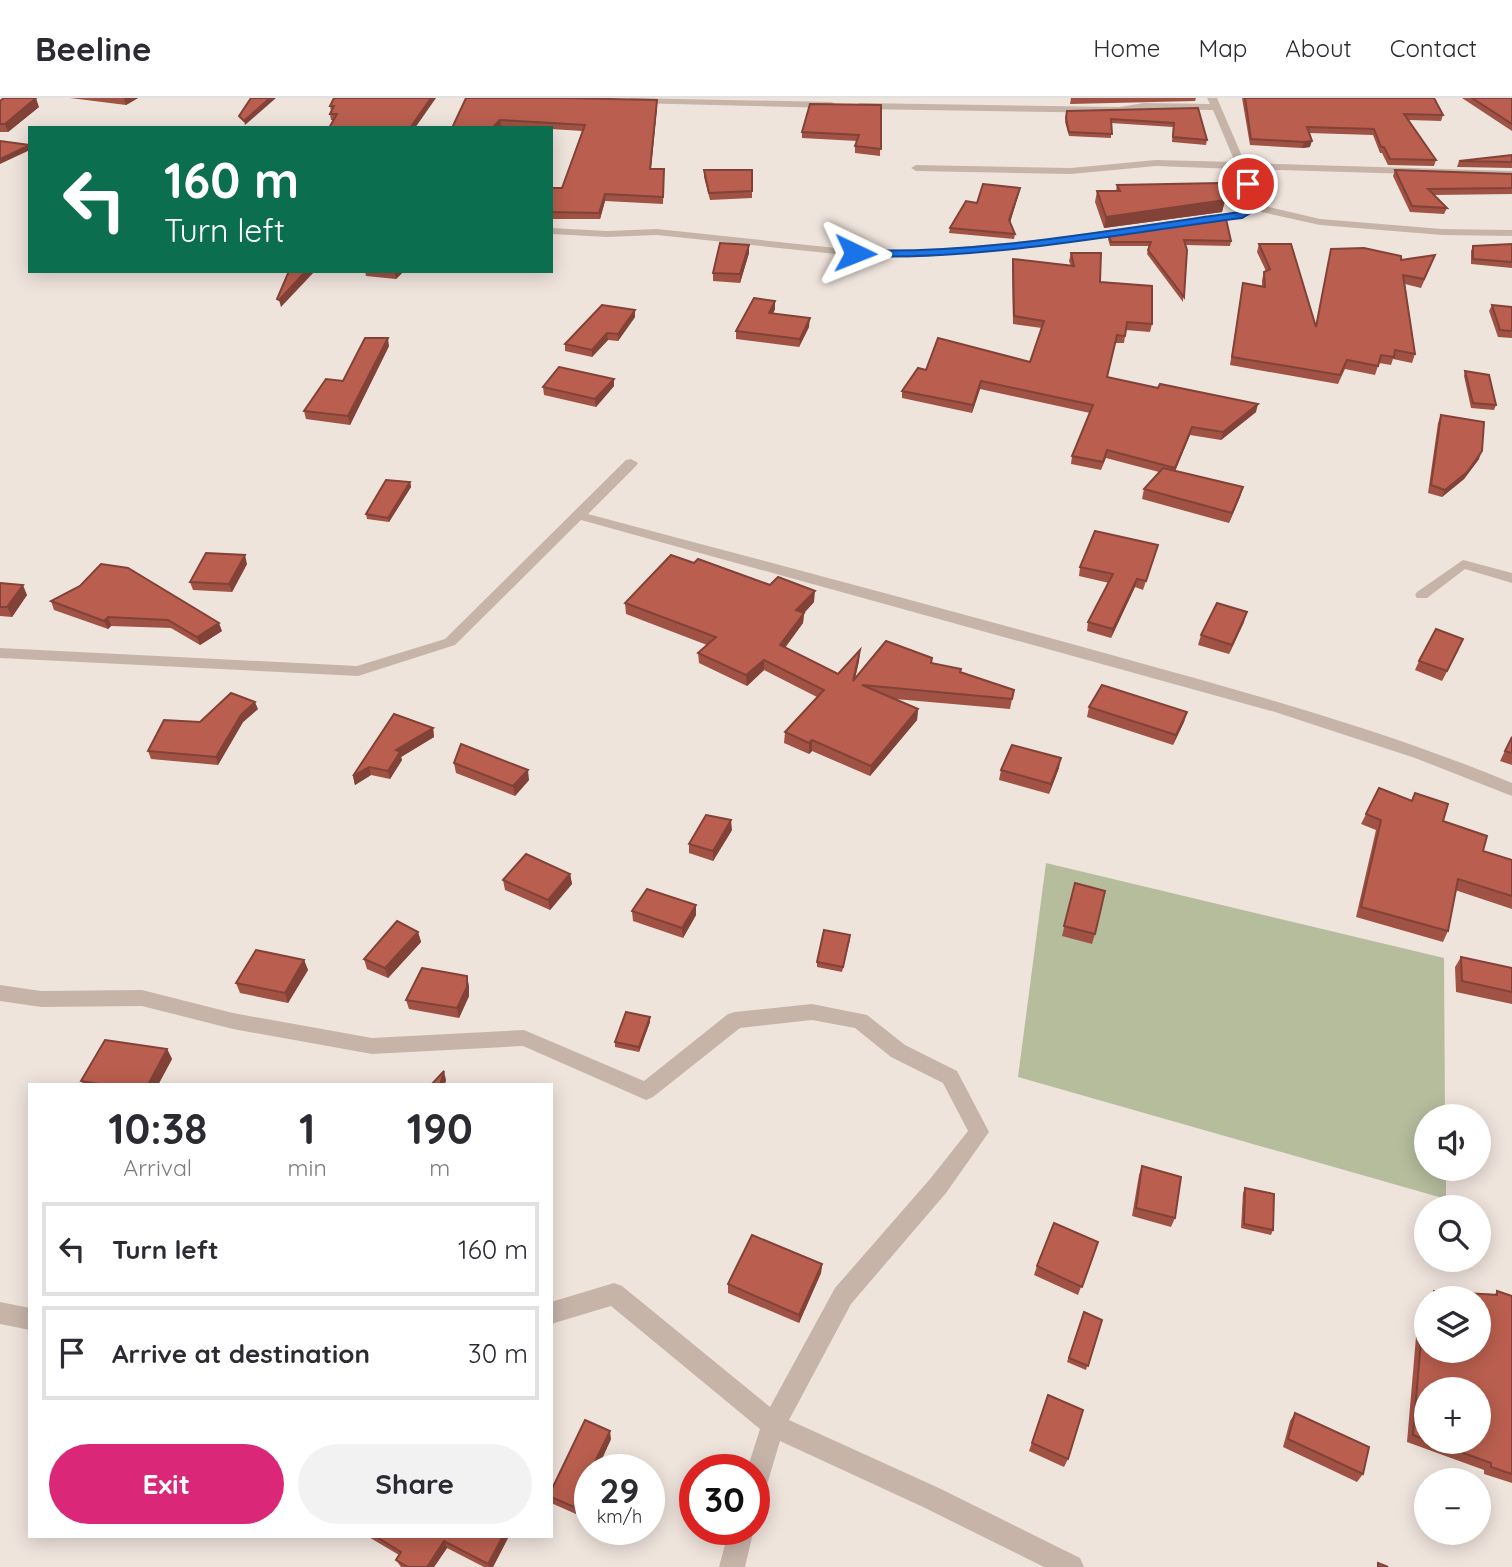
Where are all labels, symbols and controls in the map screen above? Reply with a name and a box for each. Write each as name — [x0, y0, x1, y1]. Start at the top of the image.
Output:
text: Beeline — [35, 28, 151, 69]
text: Home — [1093, 33, 1160, 63]
text: Map — [1198, 33, 1247, 63]
text: About — [1285, 33, 1352, 63]
text: Contact — [1390, 33, 1477, 63]
text: 160 m — [164, 149, 299, 210]
icon: left — [49, 154, 140, 245]
pin — [1218, 154, 1278, 214]
icon: arrive — [1229, 165, 1267, 203]
text: Turn left — [164, 210, 285, 250]
position arrow — [818, 216, 892, 290]
text: 10:38 — [108, 1102, 207, 1155]
text: 1 — [299, 1102, 315, 1155]
text: 190 — [407, 1102, 473, 1155]
map controls — [1414, 1104, 1491, 1545]
button: sound — [1414, 1104, 1491, 1181]
text: Arrival — [123, 1153, 192, 1182]
text: min — [287, 1153, 327, 1182]
text: m — [429, 1153, 450, 1182]
button: search — [1414, 1195, 1491, 1272]
icon: left — [53, 1230, 91, 1268]
text: Turn left — [112, 1233, 219, 1266]
text: 160 m — [458, 1233, 528, 1266]
button: layers — [1414, 1286, 1491, 1363]
icon: arrive — [53, 1334, 91, 1372]
text: Arrive at destination — [112, 1337, 370, 1370]
text: 30 m — [468, 1337, 528, 1370]
button: + — [1414, 1377, 1491, 1454]
button: Exit — [49, 1444, 284, 1524]
button: Share — [298, 1444, 532, 1524]
speed limit sign: 30 — [679, 1454, 770, 1545]
text: 29 — [600, 1468, 639, 1512]
button: − — [1414, 1468, 1491, 1545]
text: km/h — [597, 1505, 642, 1528]

